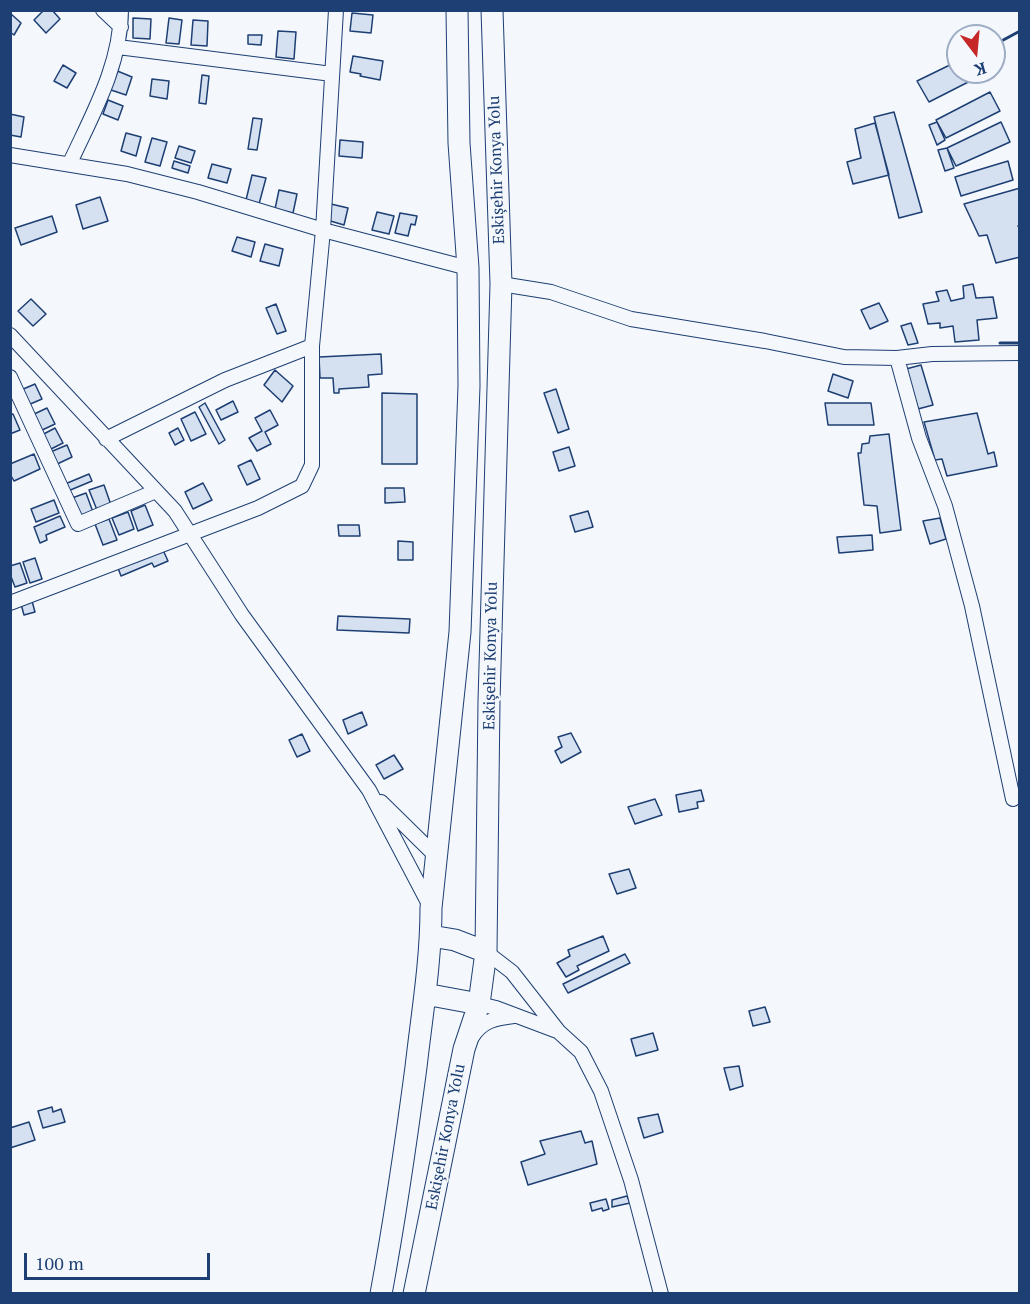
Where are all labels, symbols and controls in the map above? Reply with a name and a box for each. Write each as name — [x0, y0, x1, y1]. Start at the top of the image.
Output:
north arrow — [946, 24, 1006, 84]
text: K — [972, 57, 989, 82]
street label: Eskişehir Konya Yolu — [485, 95, 509, 245]
street label: Eskişehir Konya Yolu — [480, 582, 502, 730]
street label: Eskişehir Konya Yolu — [422, 1062, 470, 1212]
scale bar — [27, 1241, 213, 1279]
text: 100 m — [35, 1251, 84, 1275]

